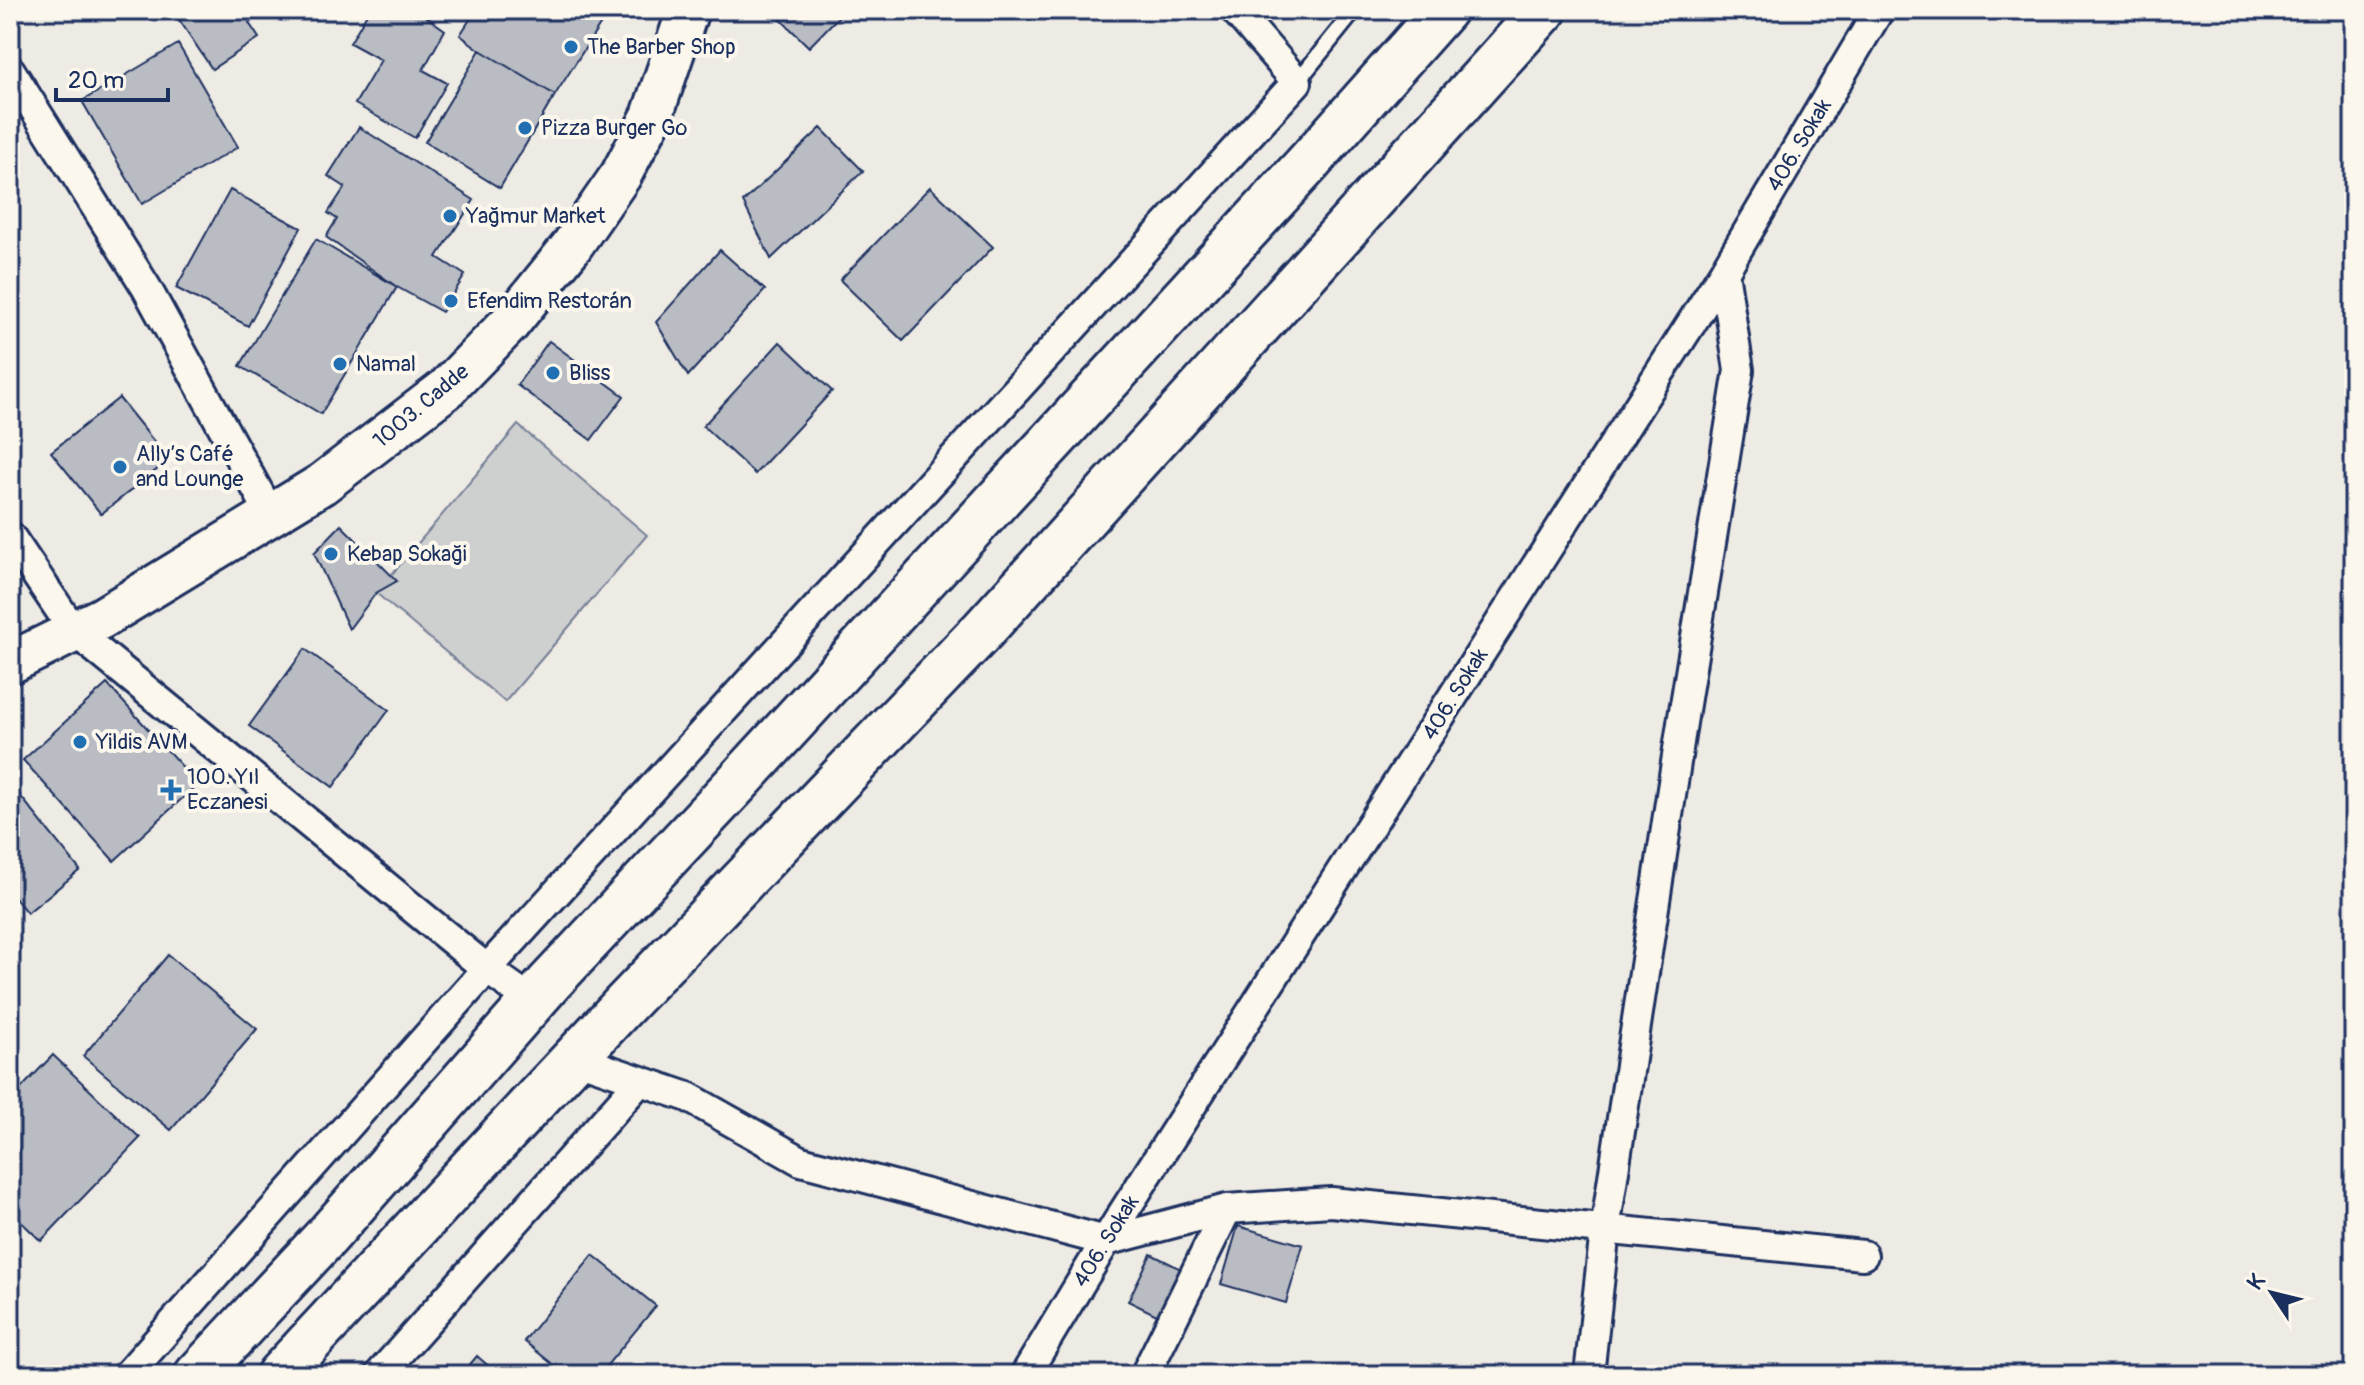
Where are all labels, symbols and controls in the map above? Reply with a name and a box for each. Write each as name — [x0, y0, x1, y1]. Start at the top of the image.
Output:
place label: The Barber Shop — [587, 33, 736, 61]
marker: The Barber Shop — [562, 38, 580, 56]
scale bar — [56, 52, 168, 102]
text: 20 m — [68, 66, 124, 95]
street label: 406. Sokak — [1760, 93, 1838, 197]
place label: Pizza Burger Go — [541, 114, 687, 142]
marker: Pizza Burger Go — [516, 119, 534, 137]
place label: Yağmur Market — [465, 202, 606, 230]
marker: Yağmur Market — [441, 207, 459, 225]
place label: Efendim Restorán — [467, 287, 632, 315]
marker: Efendim Restorán — [442, 292, 460, 310]
place label: Namal — [356, 350, 416, 378]
marker: Namal — [331, 355, 349, 373]
street label: 1003. Cadde — [367, 358, 475, 454]
place label: Bliss — [569, 359, 610, 387]
marker: Bliss — [544, 364, 562, 382]
place label: Ally’s Café and Lounge — [136, 440, 243, 493]
marker: Ally’s Café and Lounge — [111, 458, 129, 476]
place label: Kebap Sokaği — [347, 540, 467, 568]
marker: Kebap Sokaği — [322, 545, 340, 563]
street label: 406. Sokak — [1416, 643, 1494, 745]
place label: Yildis AVM — [95, 728, 187, 756]
marker: Yildis AVM — [71, 733, 89, 751]
place label: 100. Yıl Eczanesi — [187, 763, 268, 816]
marker: 100. Yıl Eczanesi — [162, 781, 180, 799]
street label: 406. Sokak — [1067, 1190, 1145, 1292]
north arrow — [2232, 1253, 2312, 1333]
text: K — [2241, 1268, 2272, 1296]

